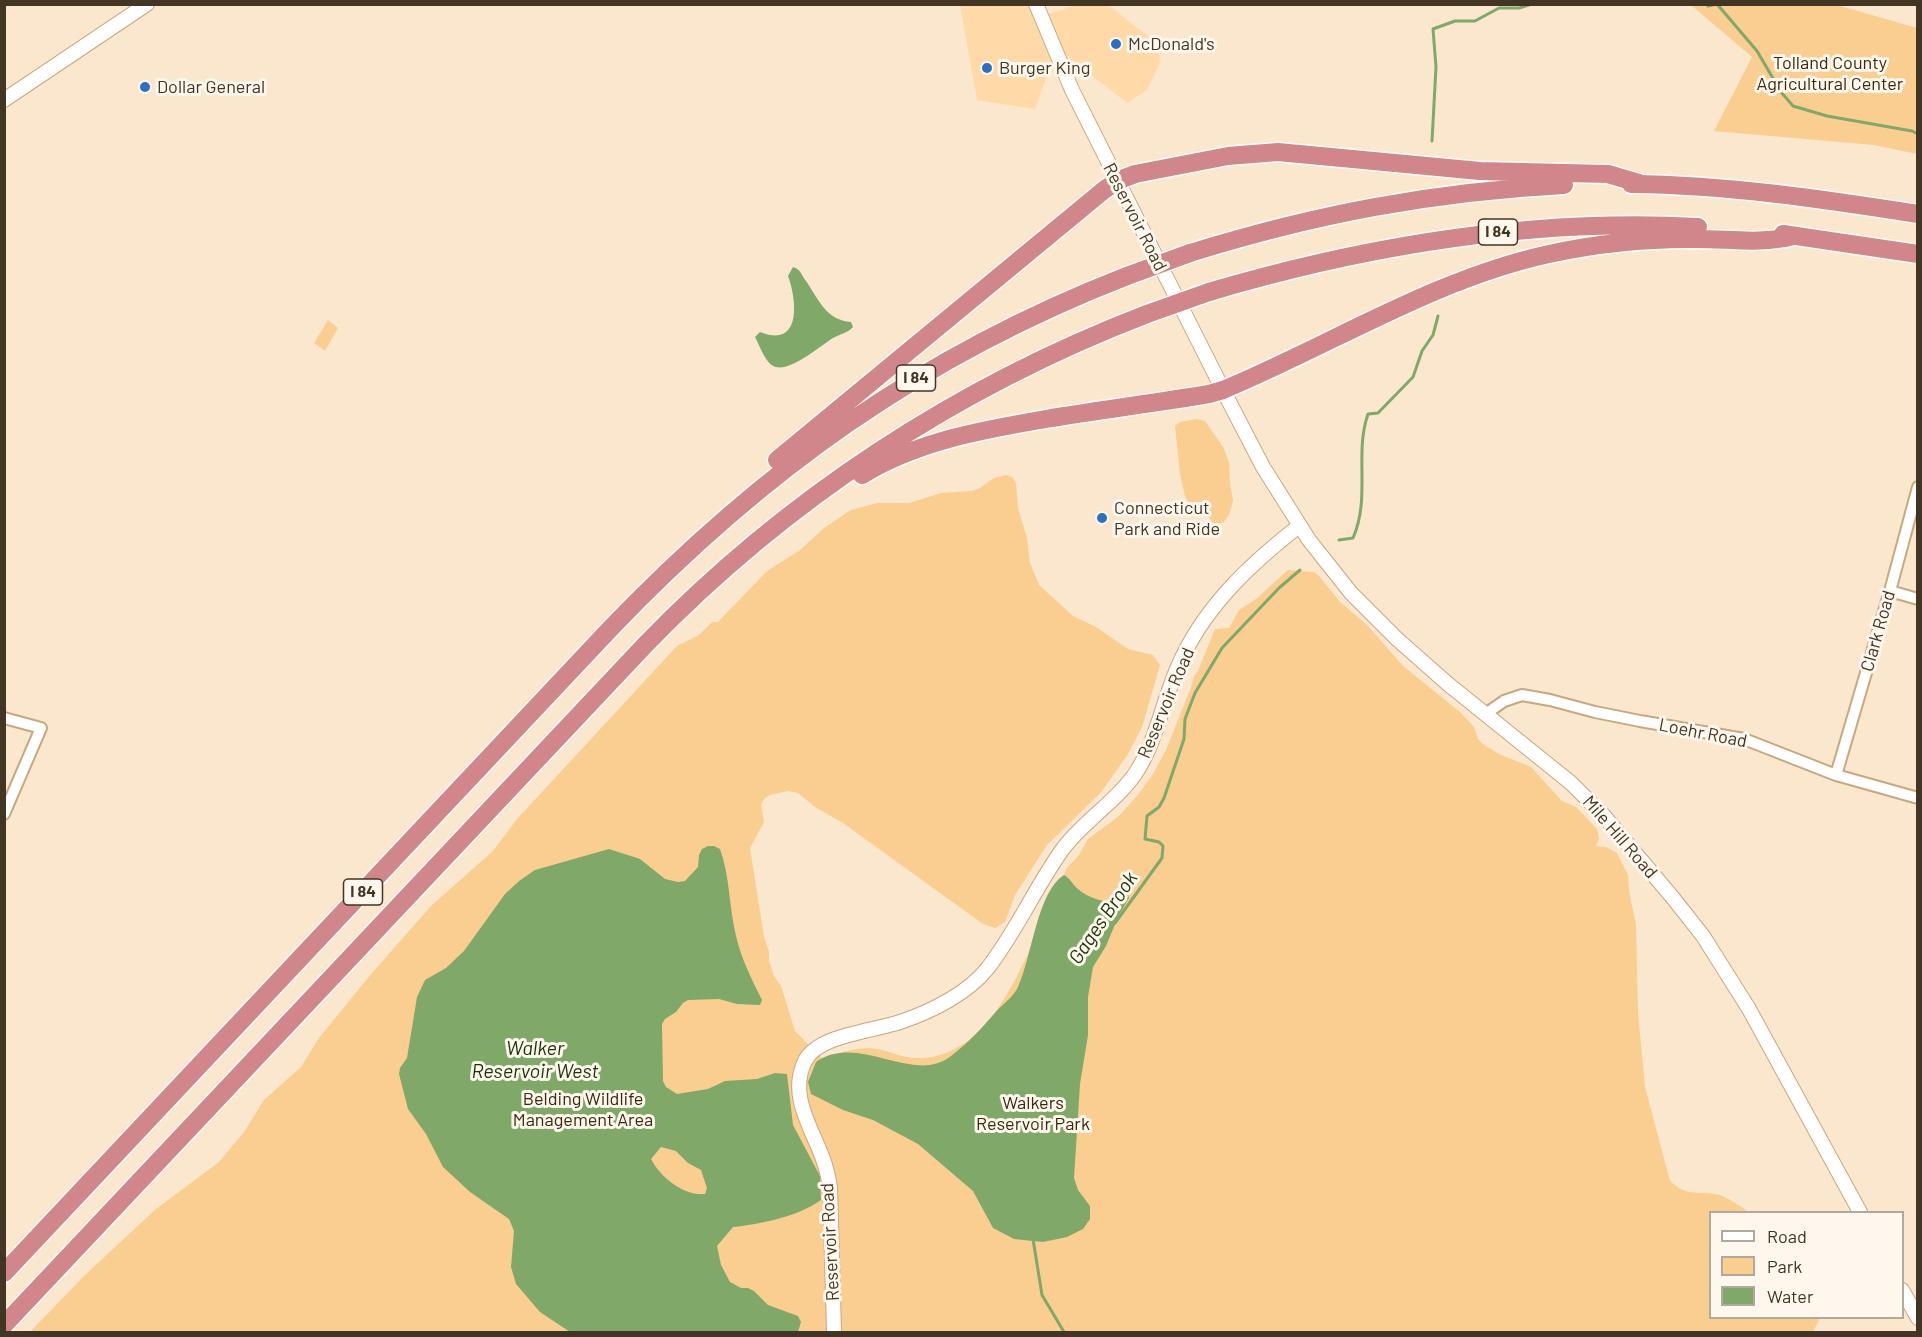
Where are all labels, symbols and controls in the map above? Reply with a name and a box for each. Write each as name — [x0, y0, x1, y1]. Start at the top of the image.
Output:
place label: McDonald's — [1128, 33, 1215, 55]
marker: McDonald's — [1109, 37, 1123, 51]
park label: Tolland County Agricultural Center — [1757, 52, 1903, 94]
place label: Burger King — [999, 57, 1090, 79]
marker: Burger King — [980, 61, 994, 75]
place label: Dollar General — [157, 76, 265, 98]
marker: Dollar General — [138, 80, 152, 94]
street label: Reservoir Road — [1099, 159, 1171, 275]
road number: I 84 — [1478, 219, 1518, 245]
road number: I 84 — [896, 365, 936, 391]
place label: Connecticut Park and Ride — [1114, 497, 1220, 540]
marker: Connecticut Park and Ride — [1095, 511, 1109, 525]
street label: Clark Road — [1856, 588, 1900, 674]
street label: Reservoir Road — [1133, 644, 1199, 762]
street label: Loehr Road — [1657, 714, 1749, 752]
street label: Mile Hill Road — [1578, 791, 1662, 883]
water label: Gages Brook — [1063, 867, 1143, 969]
road number: I 84 — [344, 879, 382, 905]
water label: Walker Reservoir West — [471, 1036, 599, 1083]
park label: Belding Wildlife Management Area — [513, 1088, 653, 1130]
park label: Walkers Reservoir Park — [976, 1092, 1090, 1134]
street label: Reservoir Road — [816, 1182, 844, 1302]
legend — [1709, 1211, 1904, 1319]
text: Road — [1767, 1225, 1807, 1247]
text: Park — [1767, 1255, 1802, 1277]
text: Water — [1767, 1285, 1814, 1307]

